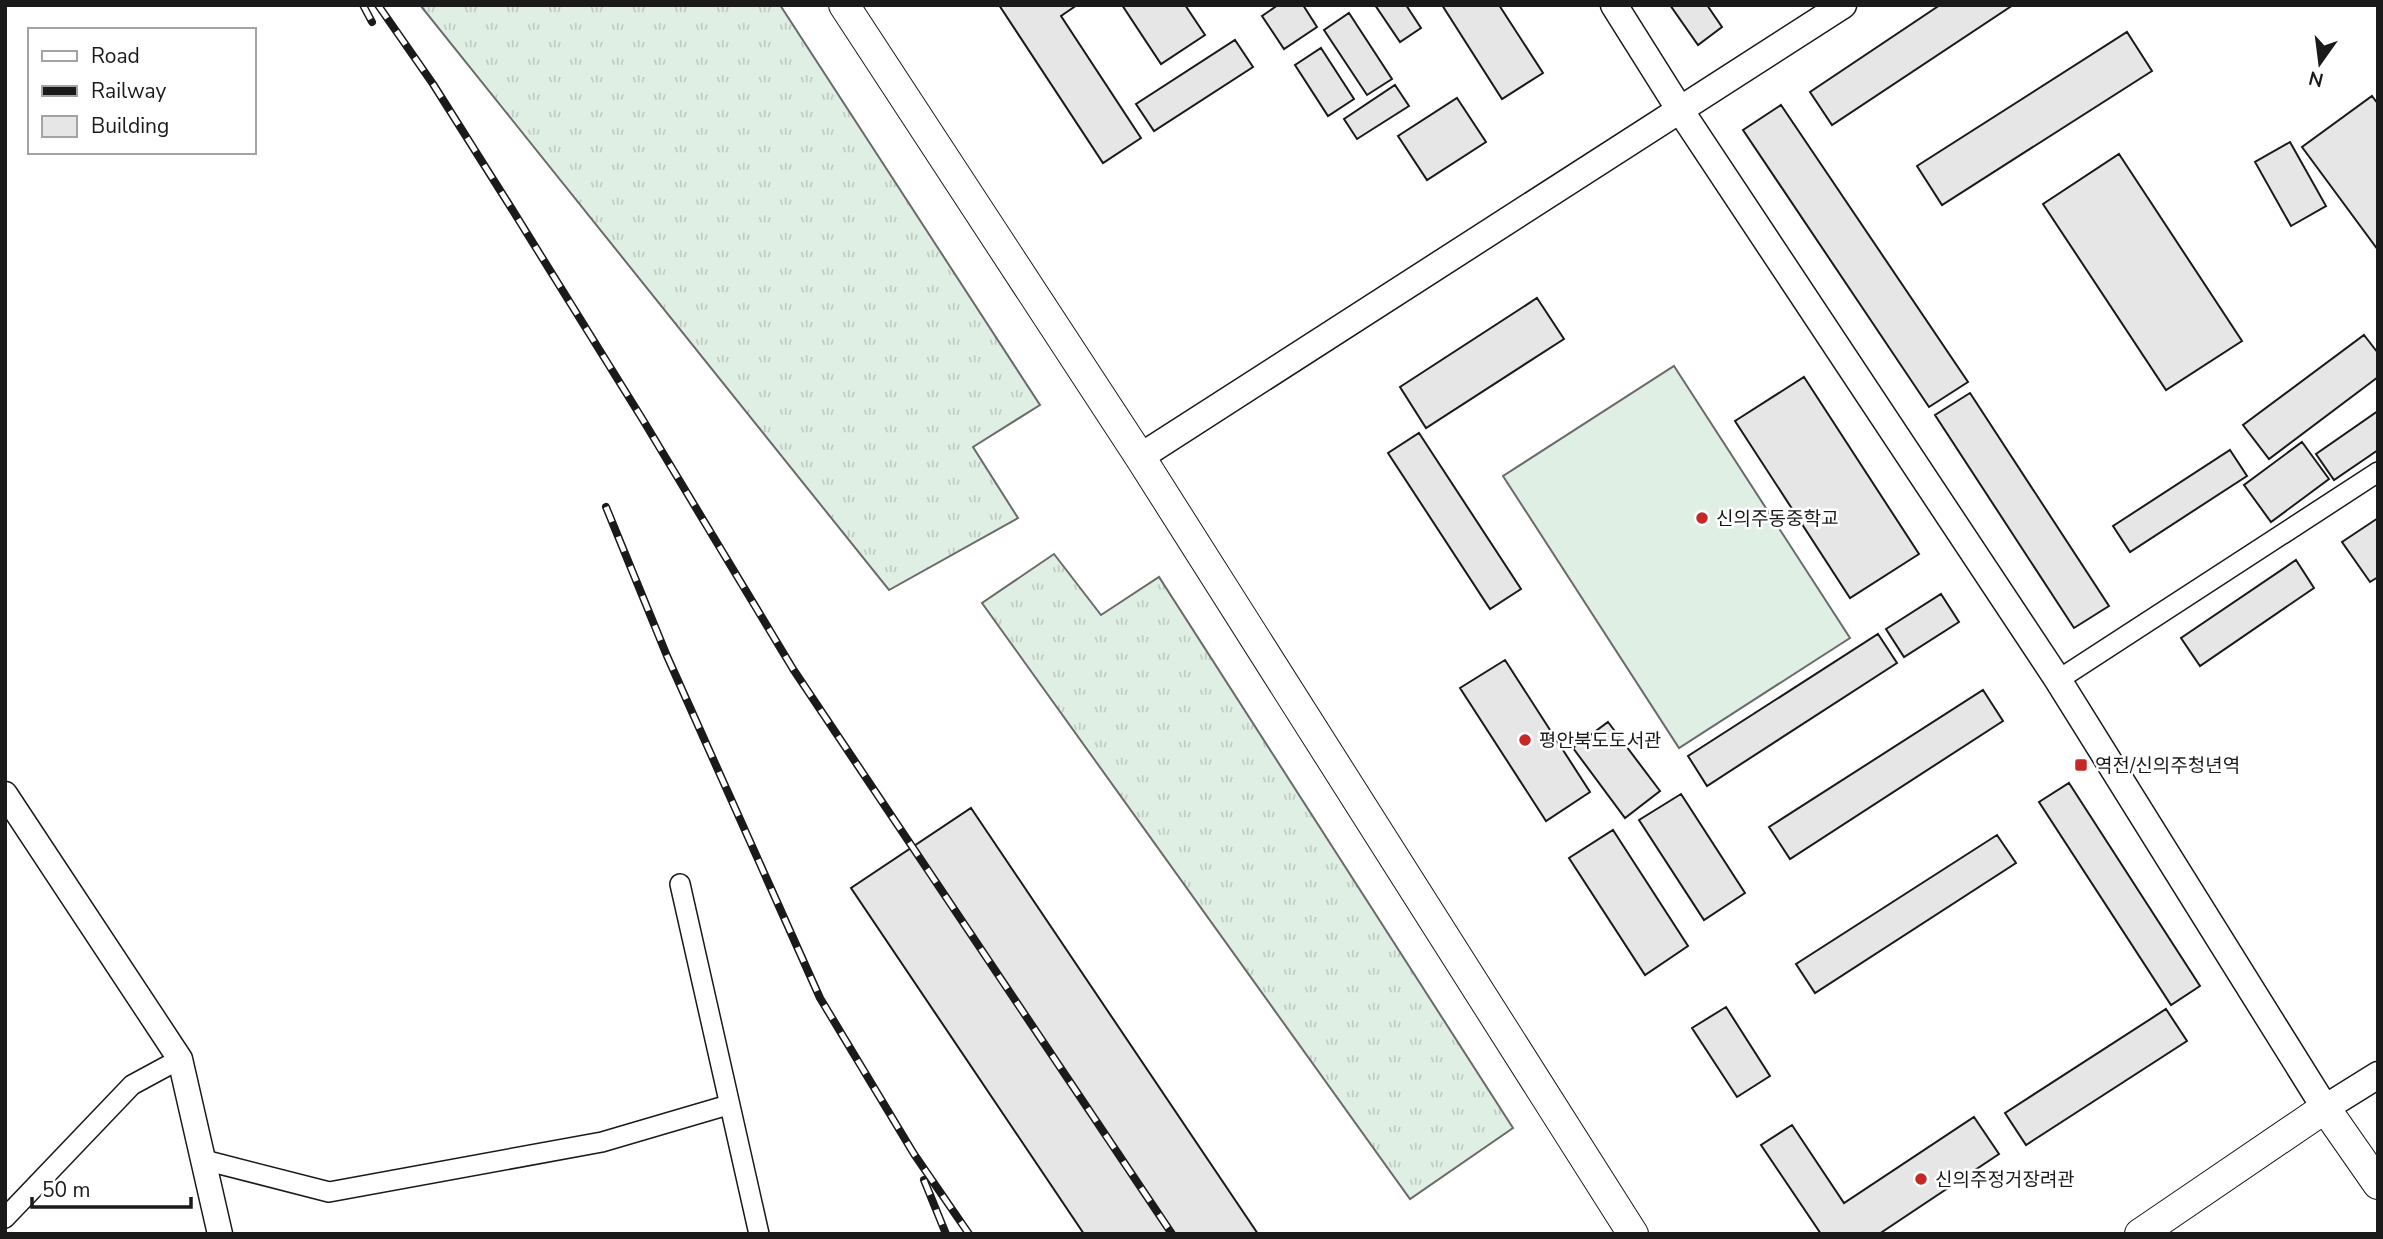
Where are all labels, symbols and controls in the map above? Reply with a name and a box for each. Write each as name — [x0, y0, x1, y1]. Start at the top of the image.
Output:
legend — [28, 28, 256, 154]
north arrow — [2285, 28, 2355, 98]
text: Road — [91, 42, 140, 70]
text: N — [2306, 64, 2326, 93]
text: Railway — [91, 77, 166, 105]
text: Building — [91, 112, 169, 140]
place label: 신의주동중학교 — [1716, 506, 1838, 532]
marker: 신의주동중학교 — [1694, 510, 1710, 526]
place label: 평안북도도서관 — [1539, 728, 1661, 754]
marker: 평안북도도서관 — [1517, 732, 1533, 748]
place label: 역전/신의주청년역 — [2095, 753, 2240, 779]
marker: 역전/신의주청년역 — [2073, 757, 2089, 773]
scale bar — [32, 1166, 191, 1210]
place label: 신의주정거장려관 — [1935, 1167, 2075, 1193]
marker: 신의주정거장려관 — [1913, 1171, 1929, 1187]
text: 50 m — [42, 1176, 91, 1204]

